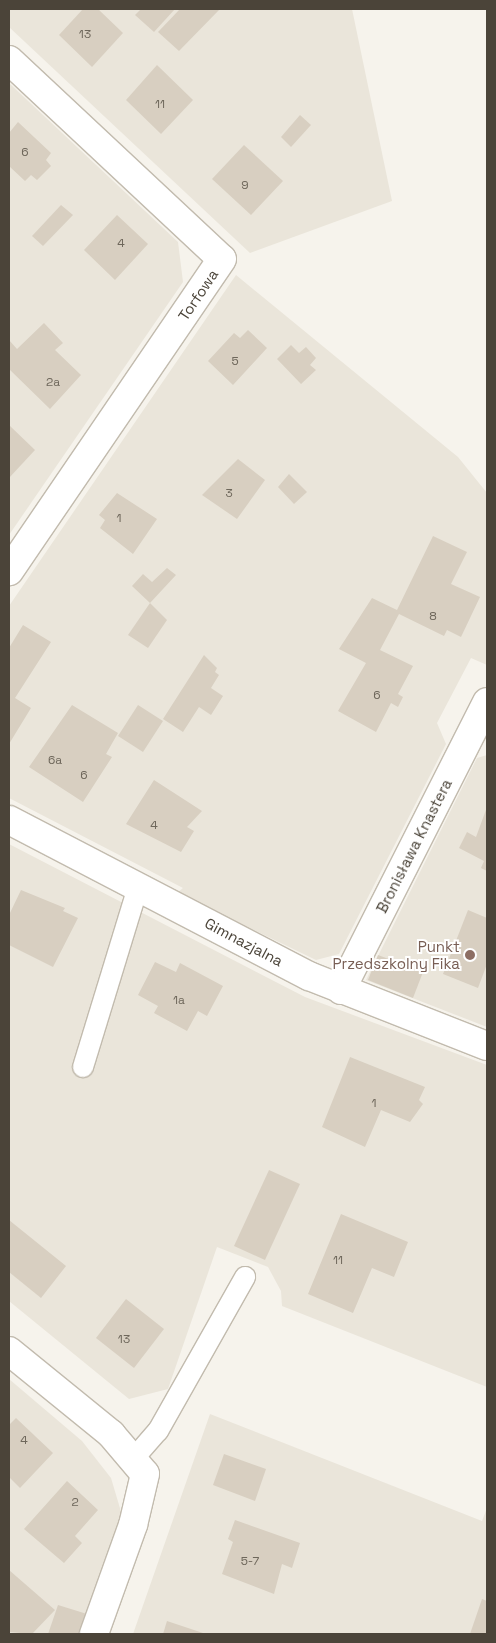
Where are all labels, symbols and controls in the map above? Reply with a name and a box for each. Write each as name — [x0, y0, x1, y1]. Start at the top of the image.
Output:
house number: 13 — [79, 28, 91, 42]
house number: 11 — [155, 98, 165, 112]
house number: 6 — [21, 146, 29, 160]
house number: 9 — [241, 179, 249, 193]
house number: 4 — [117, 237, 125, 251]
street label: Torfowa — [174, 266, 222, 324]
house number: 5 — [231, 355, 239, 369]
house number: 2a — [46, 376, 60, 390]
house number: 3 — [225, 487, 233, 501]
house number: 1 — [116, 512, 122, 526]
house number: 8 — [429, 610, 437, 624]
house number: 6 — [373, 689, 381, 703]
house number: 6a — [48, 754, 62, 768]
house number: 6 — [80, 769, 88, 783]
street label: Bronisława Knastera — [372, 776, 456, 916]
house number: 4 — [150, 819, 158, 833]
street label: Gimnazjalna — [202, 914, 286, 970]
place label: Punkt Przedszkolny Fika — [333, 937, 460, 972]
marker: Punkt Przedszkolny Fika — [464, 949, 476, 961]
house number: 1a — [173, 994, 185, 1008]
house number: 1 — [371, 1097, 377, 1111]
house number: 11 — [333, 1254, 343, 1268]
house number: 13 — [118, 1333, 130, 1347]
house number: 4 — [20, 1434, 28, 1448]
house number: 2 — [71, 1496, 79, 1510]
house number: 5-7 — [241, 1555, 259, 1569]

